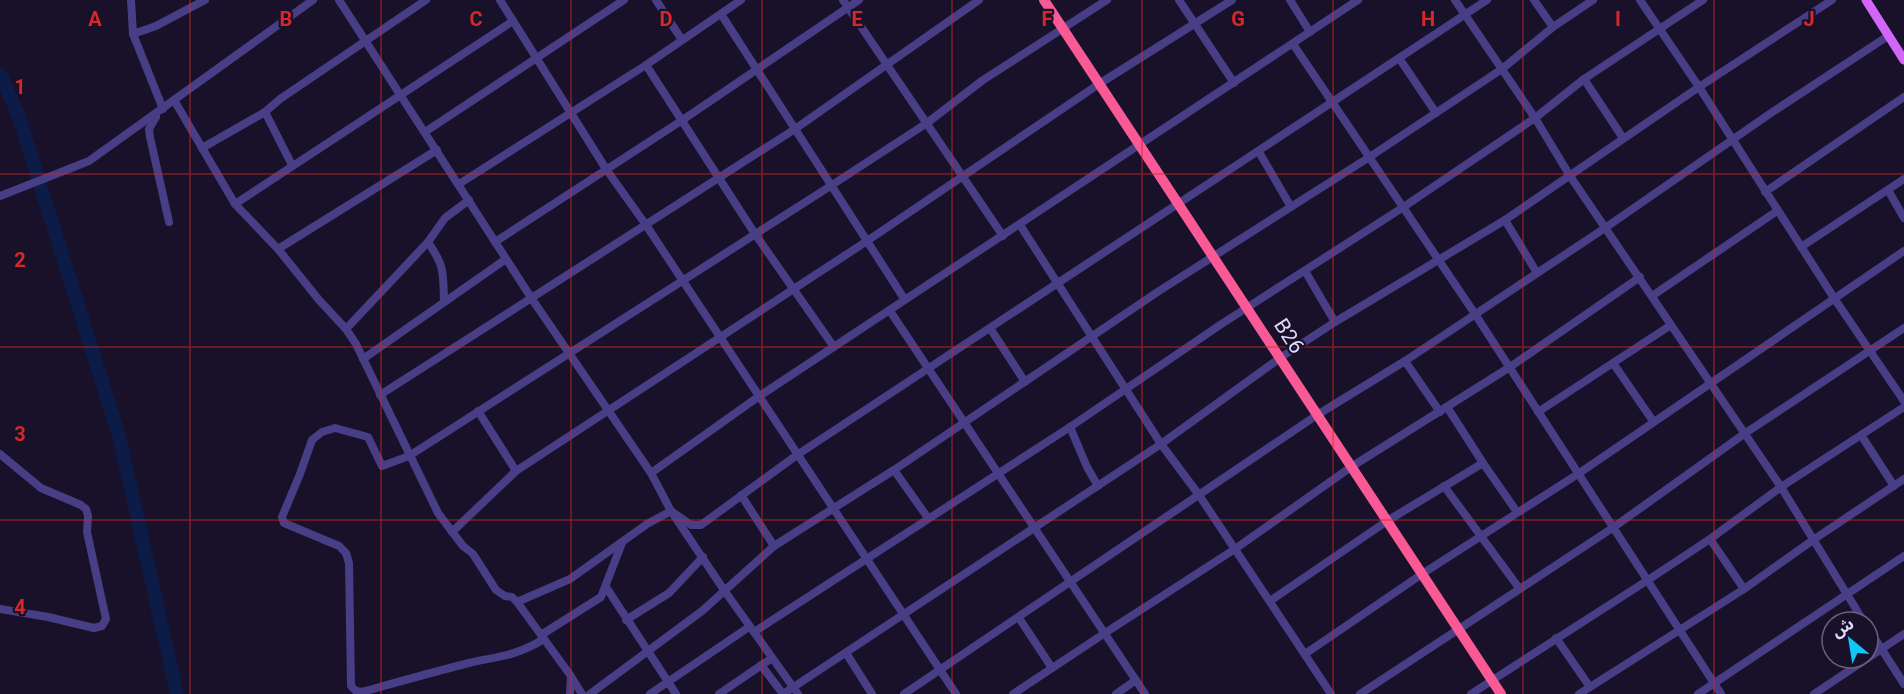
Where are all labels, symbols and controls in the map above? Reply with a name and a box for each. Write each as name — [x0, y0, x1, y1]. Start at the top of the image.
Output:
text: A — [88, 7, 102, 31]
text: B — [280, 7, 292, 31]
text: C — [469, 7, 483, 31]
text: D — [660, 7, 673, 31]
text: E — [851, 7, 863, 31]
text: F — [1042, 7, 1053, 31]
text: G — [1231, 7, 1245, 31]
text: H — [1421, 7, 1435, 31]
text: I — [1615, 7, 1621, 31]
text: J — [1803, 7, 1815, 31]
text: 1 — [14, 75, 26, 99]
text: 2 — [14, 248, 26, 272]
street label: B26 — [1269, 314, 1309, 358]
text: 3 — [14, 422, 26, 446]
text: 4 — [14, 595, 26, 619]
north arrow — [1820, 610, 1880, 670]
text: ش — [1829, 614, 1857, 641]

